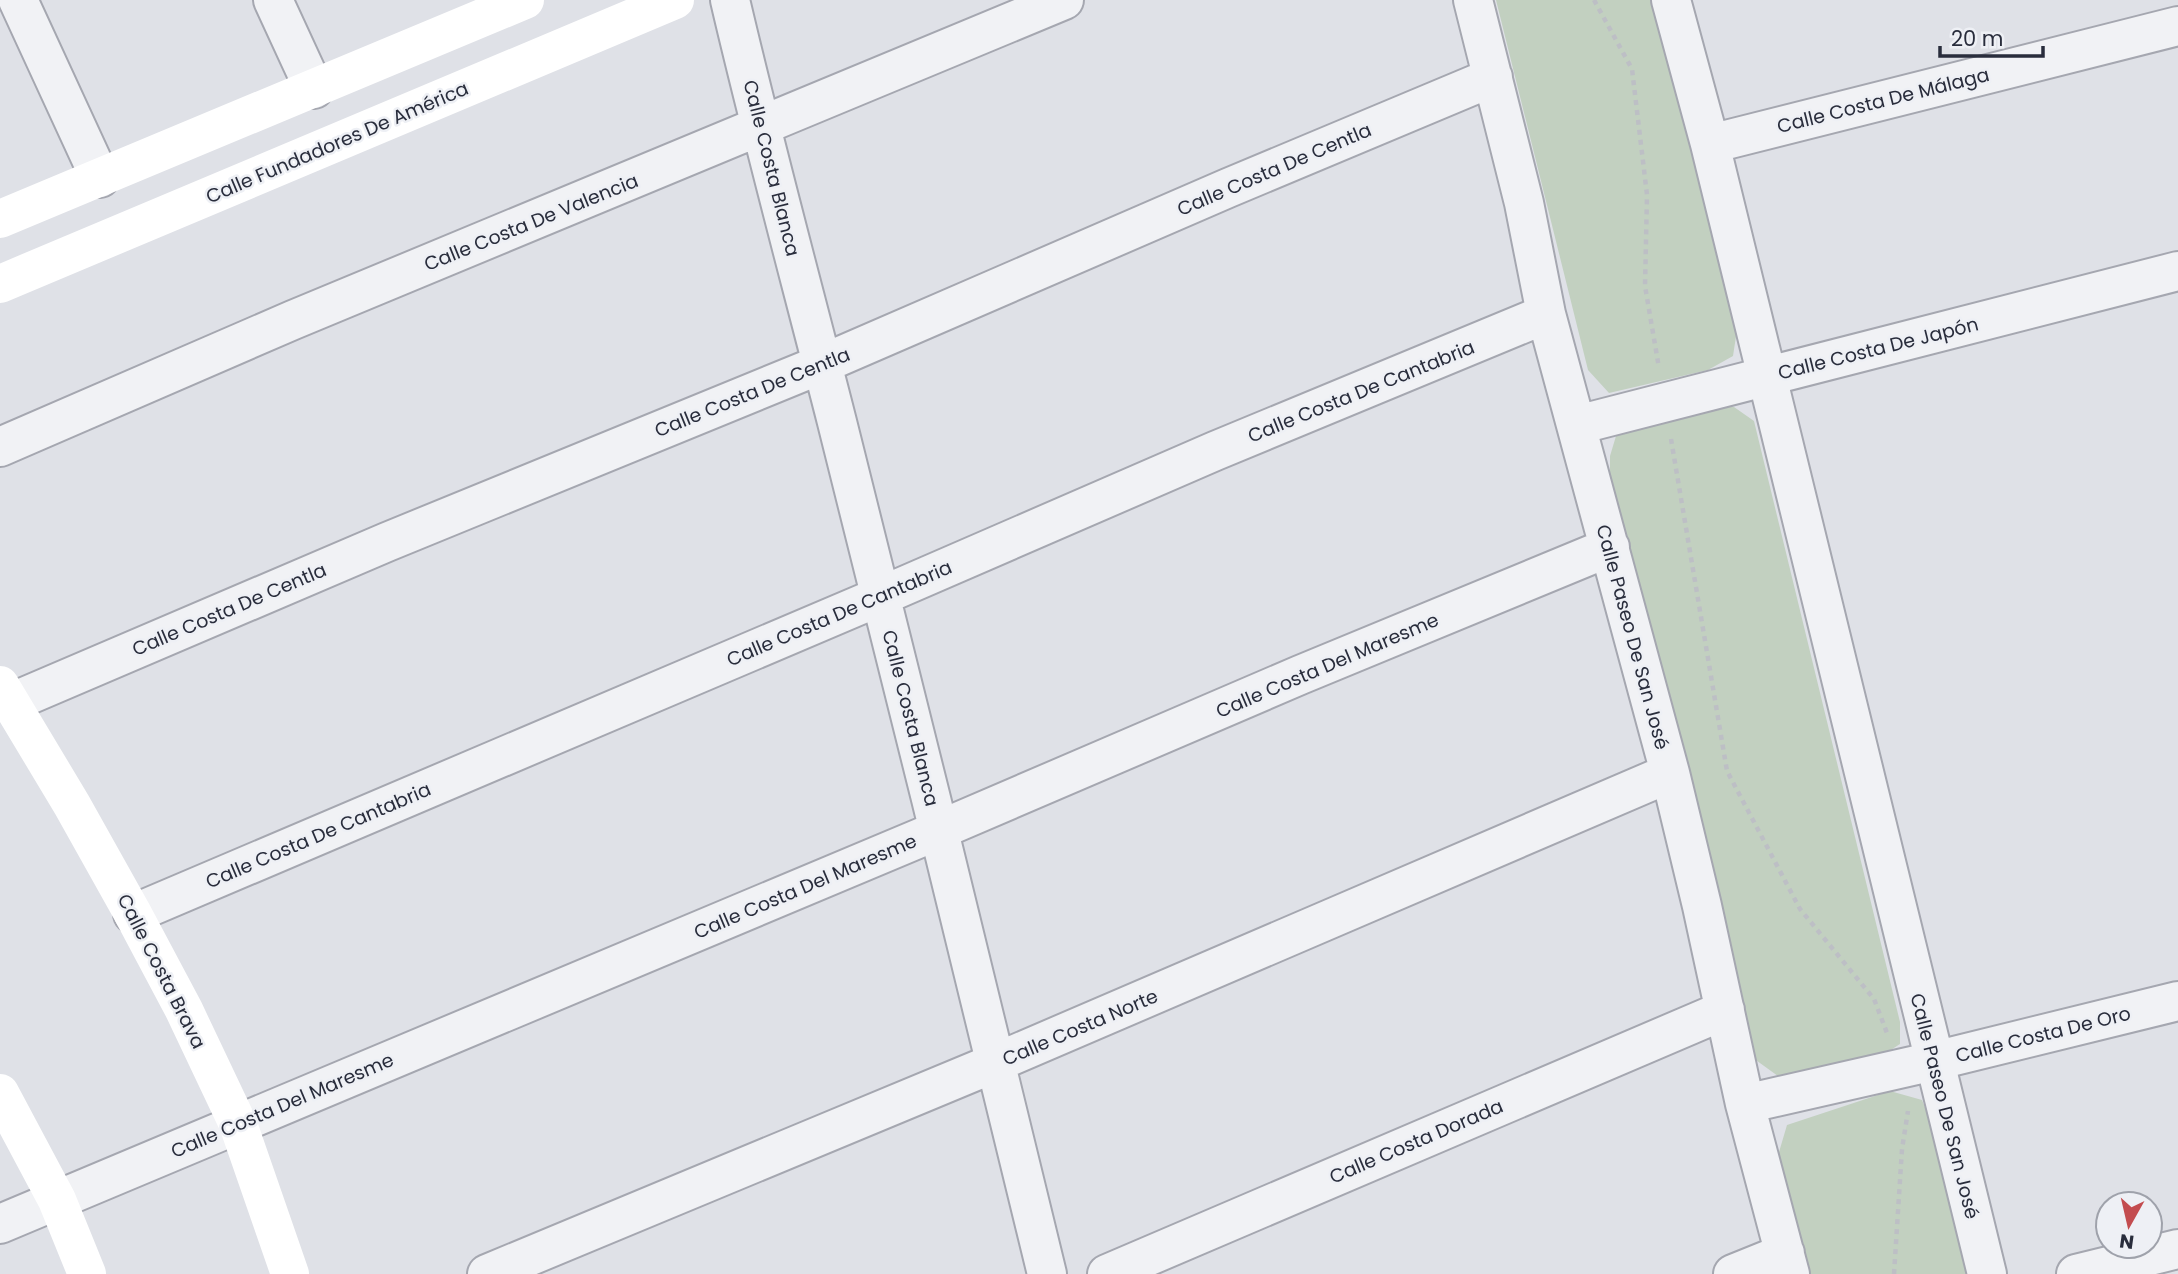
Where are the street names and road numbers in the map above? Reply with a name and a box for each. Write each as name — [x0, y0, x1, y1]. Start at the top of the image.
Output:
street label: Calle Costa De Málaga — [1774, 61, 1992, 140]
street label: Calle Fundadores De América — [202, 75, 473, 210]
street label: Calle Costa Blanca — [737, 77, 807, 259]
street label: Calle Costa De Centla — [1173, 116, 1375, 223]
street label: Calle Costa De Valencia — [420, 167, 642, 278]
street label: Calle Costa De Japón — [1775, 311, 1981, 386]
street label: Calle Costa De Cantabria — [1244, 334, 1479, 449]
street label: Calle Costa De Centla — [650, 341, 854, 444]
street label: Calle Paseo De San José — [1589, 522, 1676, 753]
street label: Calle Costa De Cantabria — [722, 554, 956, 673]
street label: Calle Costa De Centla — [128, 556, 330, 663]
street label: Calle Costa Del Maresme — [1212, 606, 1443, 725]
street label: Calle Costa Blanca — [876, 627, 946, 809]
street label: Calle Costa De Cantabria — [201, 776, 435, 895]
street label: Calle Costa Del Maresme — [690, 827, 921, 946]
street label: Calle Costa Brava — [111, 889, 212, 1053]
street label: Calle Costa Norte — [998, 982, 1162, 1072]
street label: Calle Paseo De San José — [1903, 990, 1986, 1222]
street label: Calle Costa De Oro — [1953, 1000, 2134, 1069]
street label: Calle Costa Del Maresme — [167, 1046, 398, 1165]
street label: Calle Costa Dorada — [1325, 1093, 1507, 1190]

